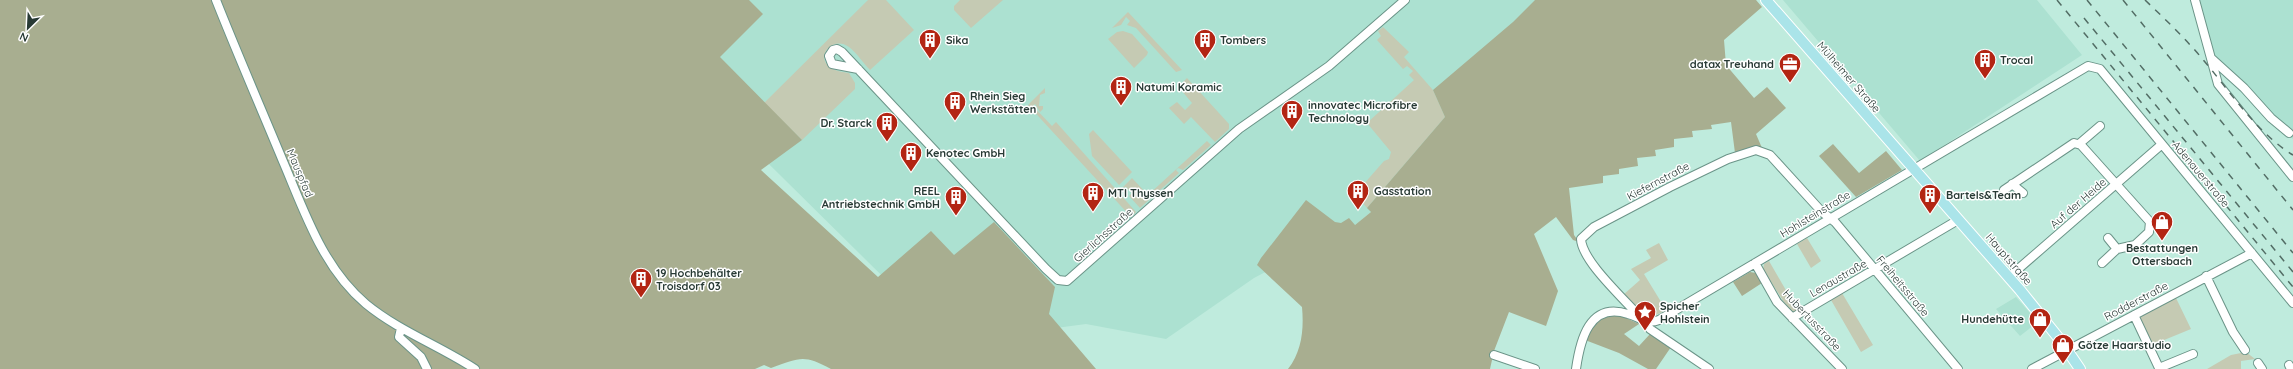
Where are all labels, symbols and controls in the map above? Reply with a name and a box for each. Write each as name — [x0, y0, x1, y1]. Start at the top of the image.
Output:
north arrow — [8, 8, 48, 48]
building icon: Sika — [917, 27, 943, 60]
building icon: Tombers — [1192, 27, 1218, 60]
text: N — [17, 29, 30, 45]
place label: Sika — [946, 33, 968, 47]
place label: Tombers — [1220, 33, 1266, 47]
street label: Mülheimer Straße — [1814, 39, 1884, 115]
building icon: Trocal — [1972, 47, 1998, 80]
office icon: datax Treuhand — [1777, 51, 1803, 84]
place label: Trocal — [2000, 53, 2033, 67]
place label: datax Treuhand — [1690, 57, 1774, 71]
building icon: Natumi Koramic — [1108, 74, 1134, 107]
place label: Natumi Koramic — [1136, 80, 1222, 94]
building icon: Rhein Sieg Werkstätten — [942, 89, 968, 122]
place label: Rhein Sieg Werkstätten — [970, 89, 1036, 116]
building icon: innovatec Microfibre Technology — [1279, 98, 1305, 131]
place label: innovatec Microfibre Technology — [1308, 98, 1418, 125]
building icon: Dr. Starck — [874, 110, 900, 143]
place label: Dr. Starck — [820, 116, 872, 130]
street label: Adenauerstraße — [2169, 138, 2233, 210]
building icon: Kenotec GmbH — [898, 140, 924, 173]
place label: Kenotec GmbH — [926, 146, 1005, 160]
street label: Mauspfad — [284, 147, 316, 199]
street label: Kiefernstraße — [1624, 159, 1692, 203]
street label: Auf der Heide — [2047, 175, 2109, 231]
building icon: Gasstation — [1345, 178, 1371, 211]
building icon: MTI Thyssen — [1080, 180, 1106, 213]
building icon: Bartels&Team — [1917, 182, 1943, 215]
place label: REEL Antriebstechnik GmbH — [822, 184, 940, 211]
building icon: REEL Antriebstechnik GmbH — [943, 184, 969, 217]
place label: Gasstation — [1374, 184, 1431, 198]
place label: MTI Thyssen — [1108, 186, 1173, 200]
street label: Hohlsteinstraße — [1777, 187, 1853, 241]
place label: Bartels&Team — [1946, 188, 2021, 202]
street label: Gierlichsstraße — [1070, 205, 1136, 265]
shop icon: Bestattungen Ottersbach — [2149, 209, 2175, 242]
street label: Hauptstraße — [1983, 230, 2035, 288]
place label: Bestattungen Ottersbach — [2126, 241, 2198, 268]
street label: Freiheitsstraße — [1873, 253, 1933, 319]
street label: Lenaustraße — [1807, 256, 1869, 300]
building icon: 19 Hochbehälter Troisdorf 03 — [628, 266, 654, 299]
place label: 19 Hochbehälter Troisdorf 03 — [656, 266, 742, 293]
street label: Rodderstraße — [2102, 278, 2170, 324]
street label: Hubertusstraße — [1780, 286, 1844, 354]
place icon: Spicher Hohlstein — [1632, 299, 1658, 332]
place label: Spicher Hohlstein — [1660, 299, 1710, 326]
shop icon: Hundehütte — [2027, 306, 2053, 339]
place label: Hundehütte — [1961, 312, 2025, 326]
shop icon: Götze Haarstudio — [2050, 332, 2076, 365]
place label: Götze Haarstudio — [2078, 338, 2171, 352]

